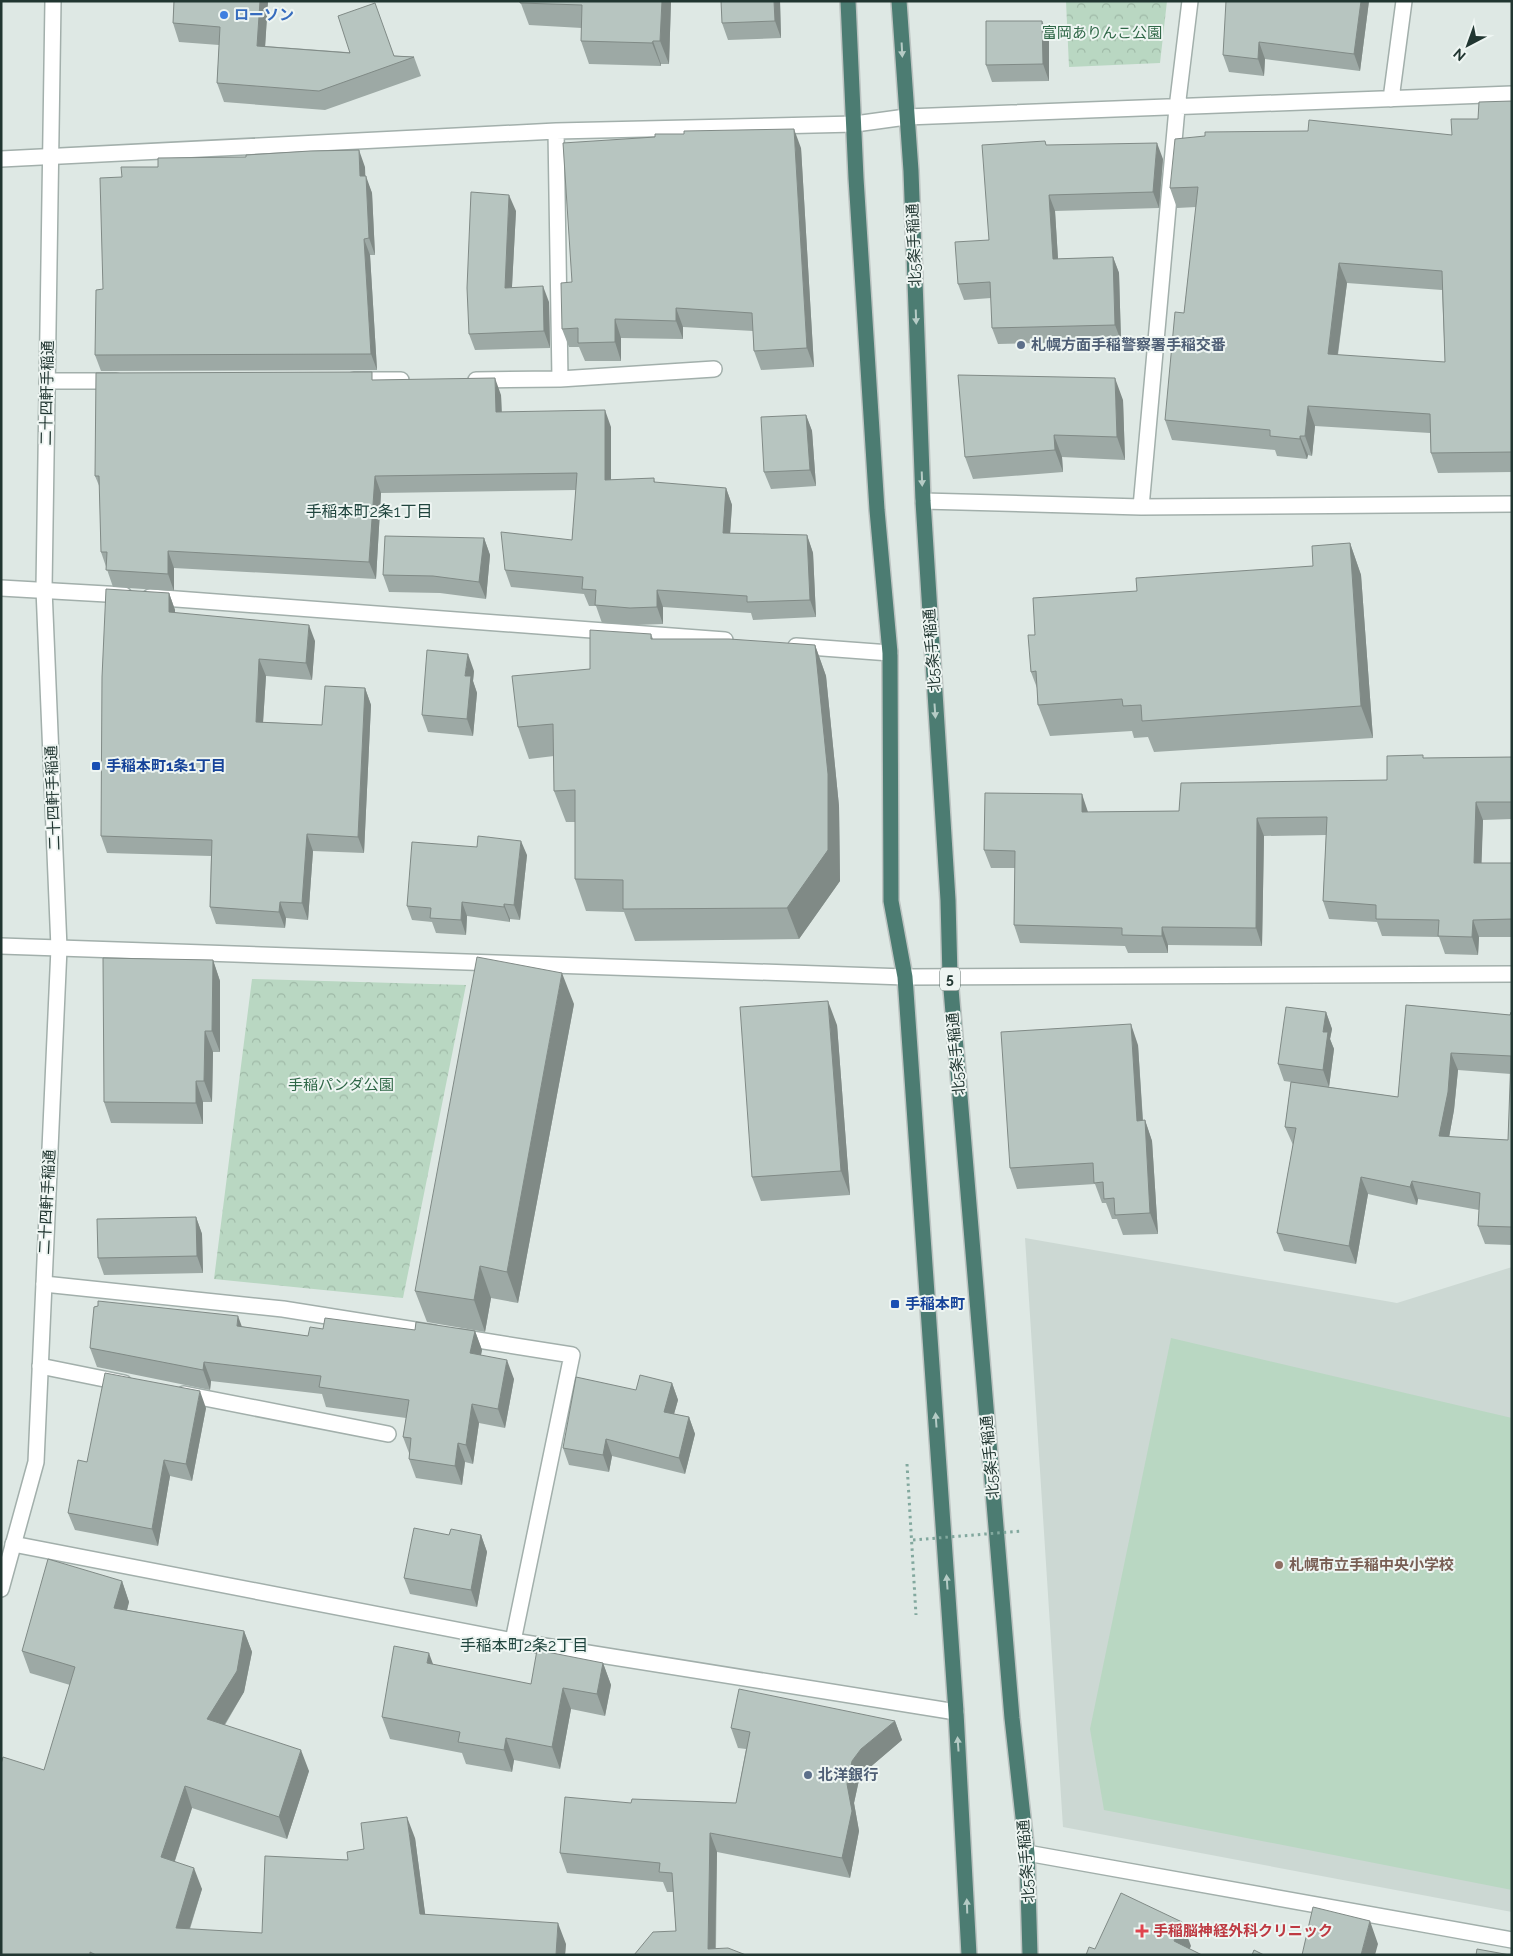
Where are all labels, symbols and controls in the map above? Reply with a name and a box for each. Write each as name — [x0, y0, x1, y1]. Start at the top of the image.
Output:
place label: ローソン — [234, 6, 294, 24]
marker: ローソン — [218, 9, 230, 21]
north arrow — [1443, 20, 1493, 70]
park label: 富岡ありんこ公園 — [1042, 24, 1162, 42]
one-way arrow — [899, 42, 907, 58]
text: N — [1450, 45, 1469, 64]
street label: 北5条手稲通 — [904, 203, 924, 287]
one-way arrow — [913, 309, 921, 325]
place label: 札幌方面手稲警察署手稲交番 — [1031, 336, 1226, 354]
marker: 札幌方面手稲警察署手稲交番 — [1015, 339, 1027, 351]
street label: 二十四軒手稲通 — [37, 340, 57, 446]
one-way arrow — [919, 472, 927, 488]
district label: 手稲本町2条1丁目 — [305, 502, 433, 521]
street label: 北5条手稲通 — [920, 608, 944, 692]
one-way arrow — [932, 704, 940, 720]
street label: 二十四軒手稲通 — [42, 745, 64, 851]
place label: 手稲本町1条1丁目 — [106, 757, 226, 775]
marker: 手稲本町1条1丁目 — [90, 760, 102, 772]
road number: 5 — [940, 968, 960, 991]
street label: 北5条手稲通 — [943, 1012, 969, 1096]
park label: 手稲パンダ公園 — [288, 1076, 394, 1094]
street label: 二十四軒手稲通 — [35, 1149, 59, 1255]
place label: 手稲本町 — [905, 1295, 965, 1313]
marker: 手稲本町 — [889, 1298, 901, 1310]
one-way arrow — [931, 1411, 939, 1427]
street label: 北5条手稲通 — [977, 1415, 1003, 1499]
place label: 札幌市立手稲中央小学校 — [1289, 1556, 1454, 1574]
marker: 札幌市立手稲中央小学校 — [1273, 1559, 1285, 1571]
one-way arrow — [943, 1573, 951, 1589]
district label: 手稲本町2条2丁目 — [460, 1636, 588, 1655]
one-way arrow — [954, 1736, 962, 1752]
place label: 北洋銀行 — [818, 1766, 878, 1784]
marker: 北洋銀行 — [802, 1769, 814, 1781]
street label: 北5条手稲通 — [1014, 1819, 1038, 1903]
one-way arrow — [963, 1898, 971, 1914]
place label: 手稲脳神経外科クリニック — [1153, 1922, 1333, 1940]
marker: 手稲脳神経外科クリニック — [1135, 1924, 1149, 1938]

